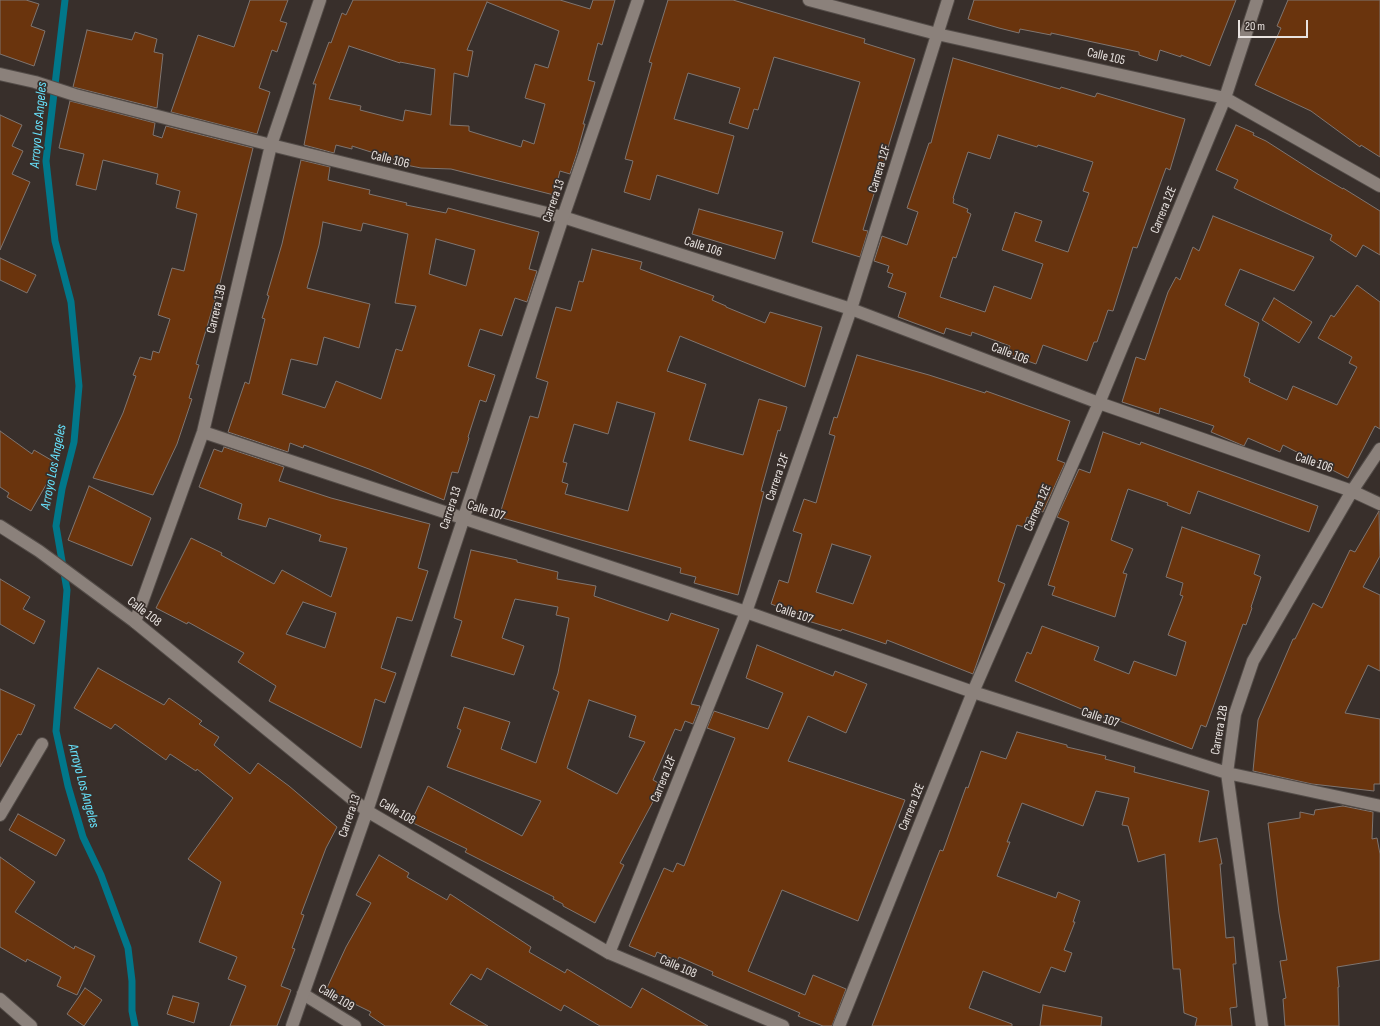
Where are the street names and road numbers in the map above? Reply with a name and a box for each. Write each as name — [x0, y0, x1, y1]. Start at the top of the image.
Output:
street label: Calle 105 — [1085, 45, 1127, 69]
street label: Carrera 12F — [865, 143, 895, 195]
street label: Calle 106 — [369, 148, 411, 172]
street label: Carrera 13 — [539, 178, 569, 224]
street label: Carrera 12E — [1147, 184, 1181, 236]
street label: Calle 106 — [682, 234, 724, 260]
street label: Carrera 13B — [204, 283, 230, 335]
street label: Calle 106 — [989, 340, 1031, 368]
street label: Calle 106 — [1293, 449, 1335, 477]
street label: Carrera 12F — [763, 451, 793, 503]
street label: Carrera 12E — [1021, 482, 1055, 534]
street label: Carrera 13 — [437, 485, 465, 531]
street label: Calle 107 — [465, 498, 507, 524]
street label: Calle 108 — [124, 594, 164, 630]
street label: Calle 107 — [773, 600, 815, 628]
street label: Carrera 12B — [1208, 704, 1232, 756]
street label: Calle 107 — [1079, 705, 1121, 731]
street label: Carrera 12F — [648, 753, 680, 805]
street label: Carrera 12E — [895, 781, 929, 833]
street label: Carrera 13 — [335, 793, 365, 839]
street label: Calle 108 — [376, 795, 418, 829]
street label: Calle 108 — [657, 952, 699, 982]
street label: Calle 109 — [315, 981, 357, 1015]

